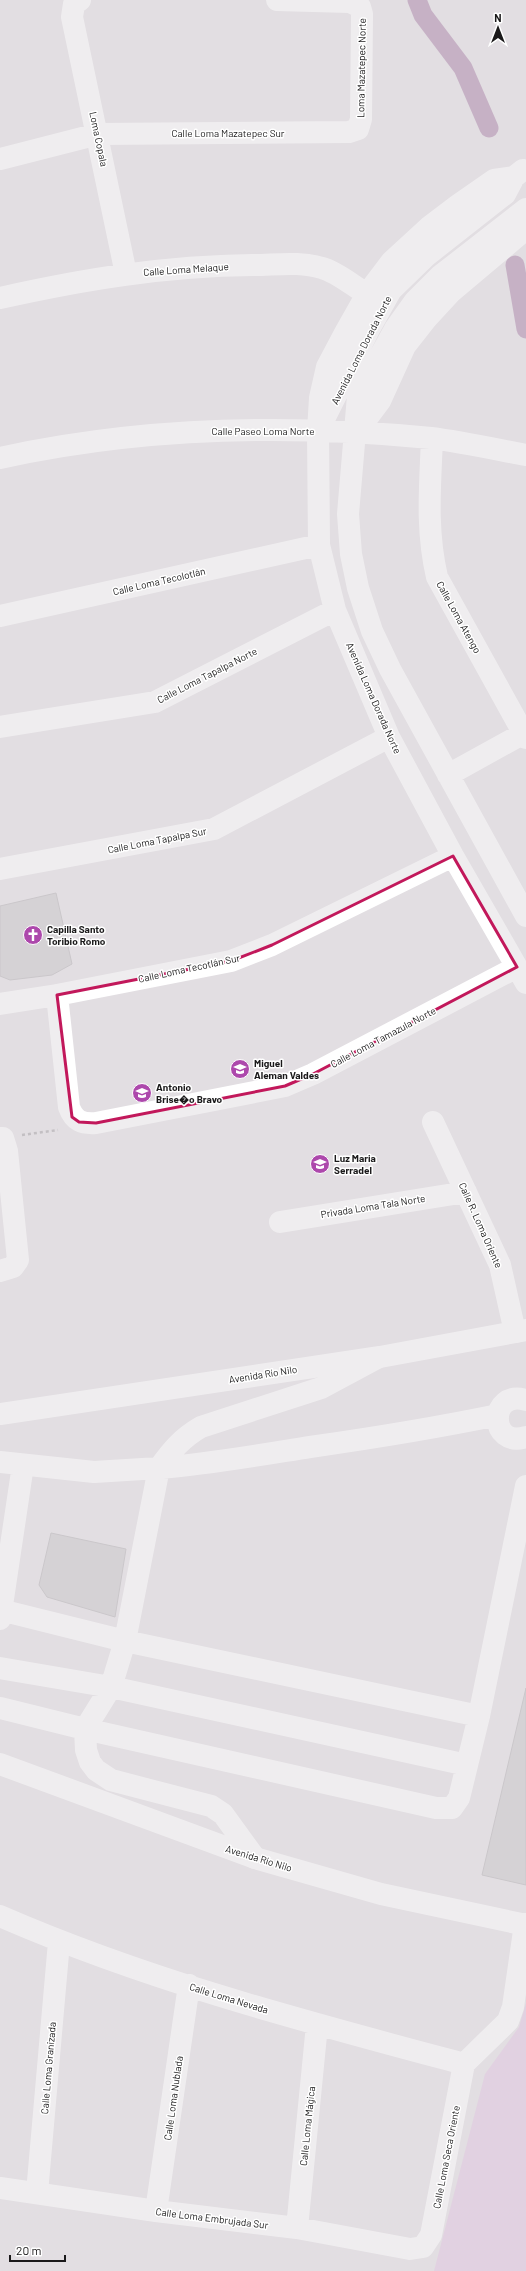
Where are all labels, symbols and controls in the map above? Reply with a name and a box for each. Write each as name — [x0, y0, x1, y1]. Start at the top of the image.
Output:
north arrow — [478, 8, 518, 48]
text: N — [494, 11, 502, 24]
street label: Loma Mazatepec Norte — [354, 18, 368, 118]
street label: Loma Copala — [87, 110, 111, 168]
street label: Calle Loma Mazatepec Sur — [172, 127, 285, 139]
street label: Calle Loma Melaque — [143, 260, 229, 278]
street label: Avenida Loma Dorada Norte — [328, 294, 394, 406]
street label: Calle Paseo Loma Norte — [212, 425, 314, 437]
street label: Calle Loma Tecolotlán — [112, 565, 206, 597]
street label: Calle Loma Atengo — [434, 579, 484, 655]
street label: Avenida Loma Dorada Norte — [344, 641, 404, 755]
street label: Calle Loma Tapalpa Norte — [155, 645, 259, 705]
street label: Calle Loma Tapalpa Sur — [106, 824, 208, 855]
place label: Capilla Santo Toribio Romo — [47, 923, 106, 947]
church icon: Capilla Santo Toribio Romo — [22, 924, 44, 946]
street label: Calle Loma Tecotlán Sur — [137, 951, 241, 985]
street label: Calle Loma Tamazula Norte — [328, 1004, 438, 1070]
place label: Miguel Aleman Valdes — [254, 1057, 319, 1081]
school or university icon: Miguel Aleman Valdes — [229, 1058, 251, 1080]
place label: Antonio Brise�o Bravo — [156, 1081, 223, 1105]
school or university icon: Antonio Brise�o Bravo — [131, 1082, 153, 1104]
place label: Luz Maria Serradel — [334, 1152, 376, 1176]
school or university icon: Luz Maria Serradel — [309, 1153, 331, 1175]
street label: Calle R. Loma Oriente — [457, 1180, 505, 1270]
street label: Privada Loma Tala Norte — [320, 1192, 426, 1220]
street label: Avenida Río Nilo — [228, 1363, 298, 1385]
street label: Avenida Río Nilo — [224, 1842, 294, 1874]
street label: Calle Loma Nevada — [188, 1980, 270, 2016]
street label: Calle Loma Granizada — [38, 2021, 58, 2115]
street label: Calle Loma Nublada — [161, 2055, 185, 2141]
street label: Calle Loma Mágica — [297, 2086, 317, 2166]
street label: Calle Loma Seca Oriente — [430, 2104, 462, 2210]
street label: Calle Loma Embrujada Sur — [155, 2205, 269, 2231]
scale bar — [10, 2237, 65, 2263]
text: 20 m — [16, 2243, 42, 2257]

